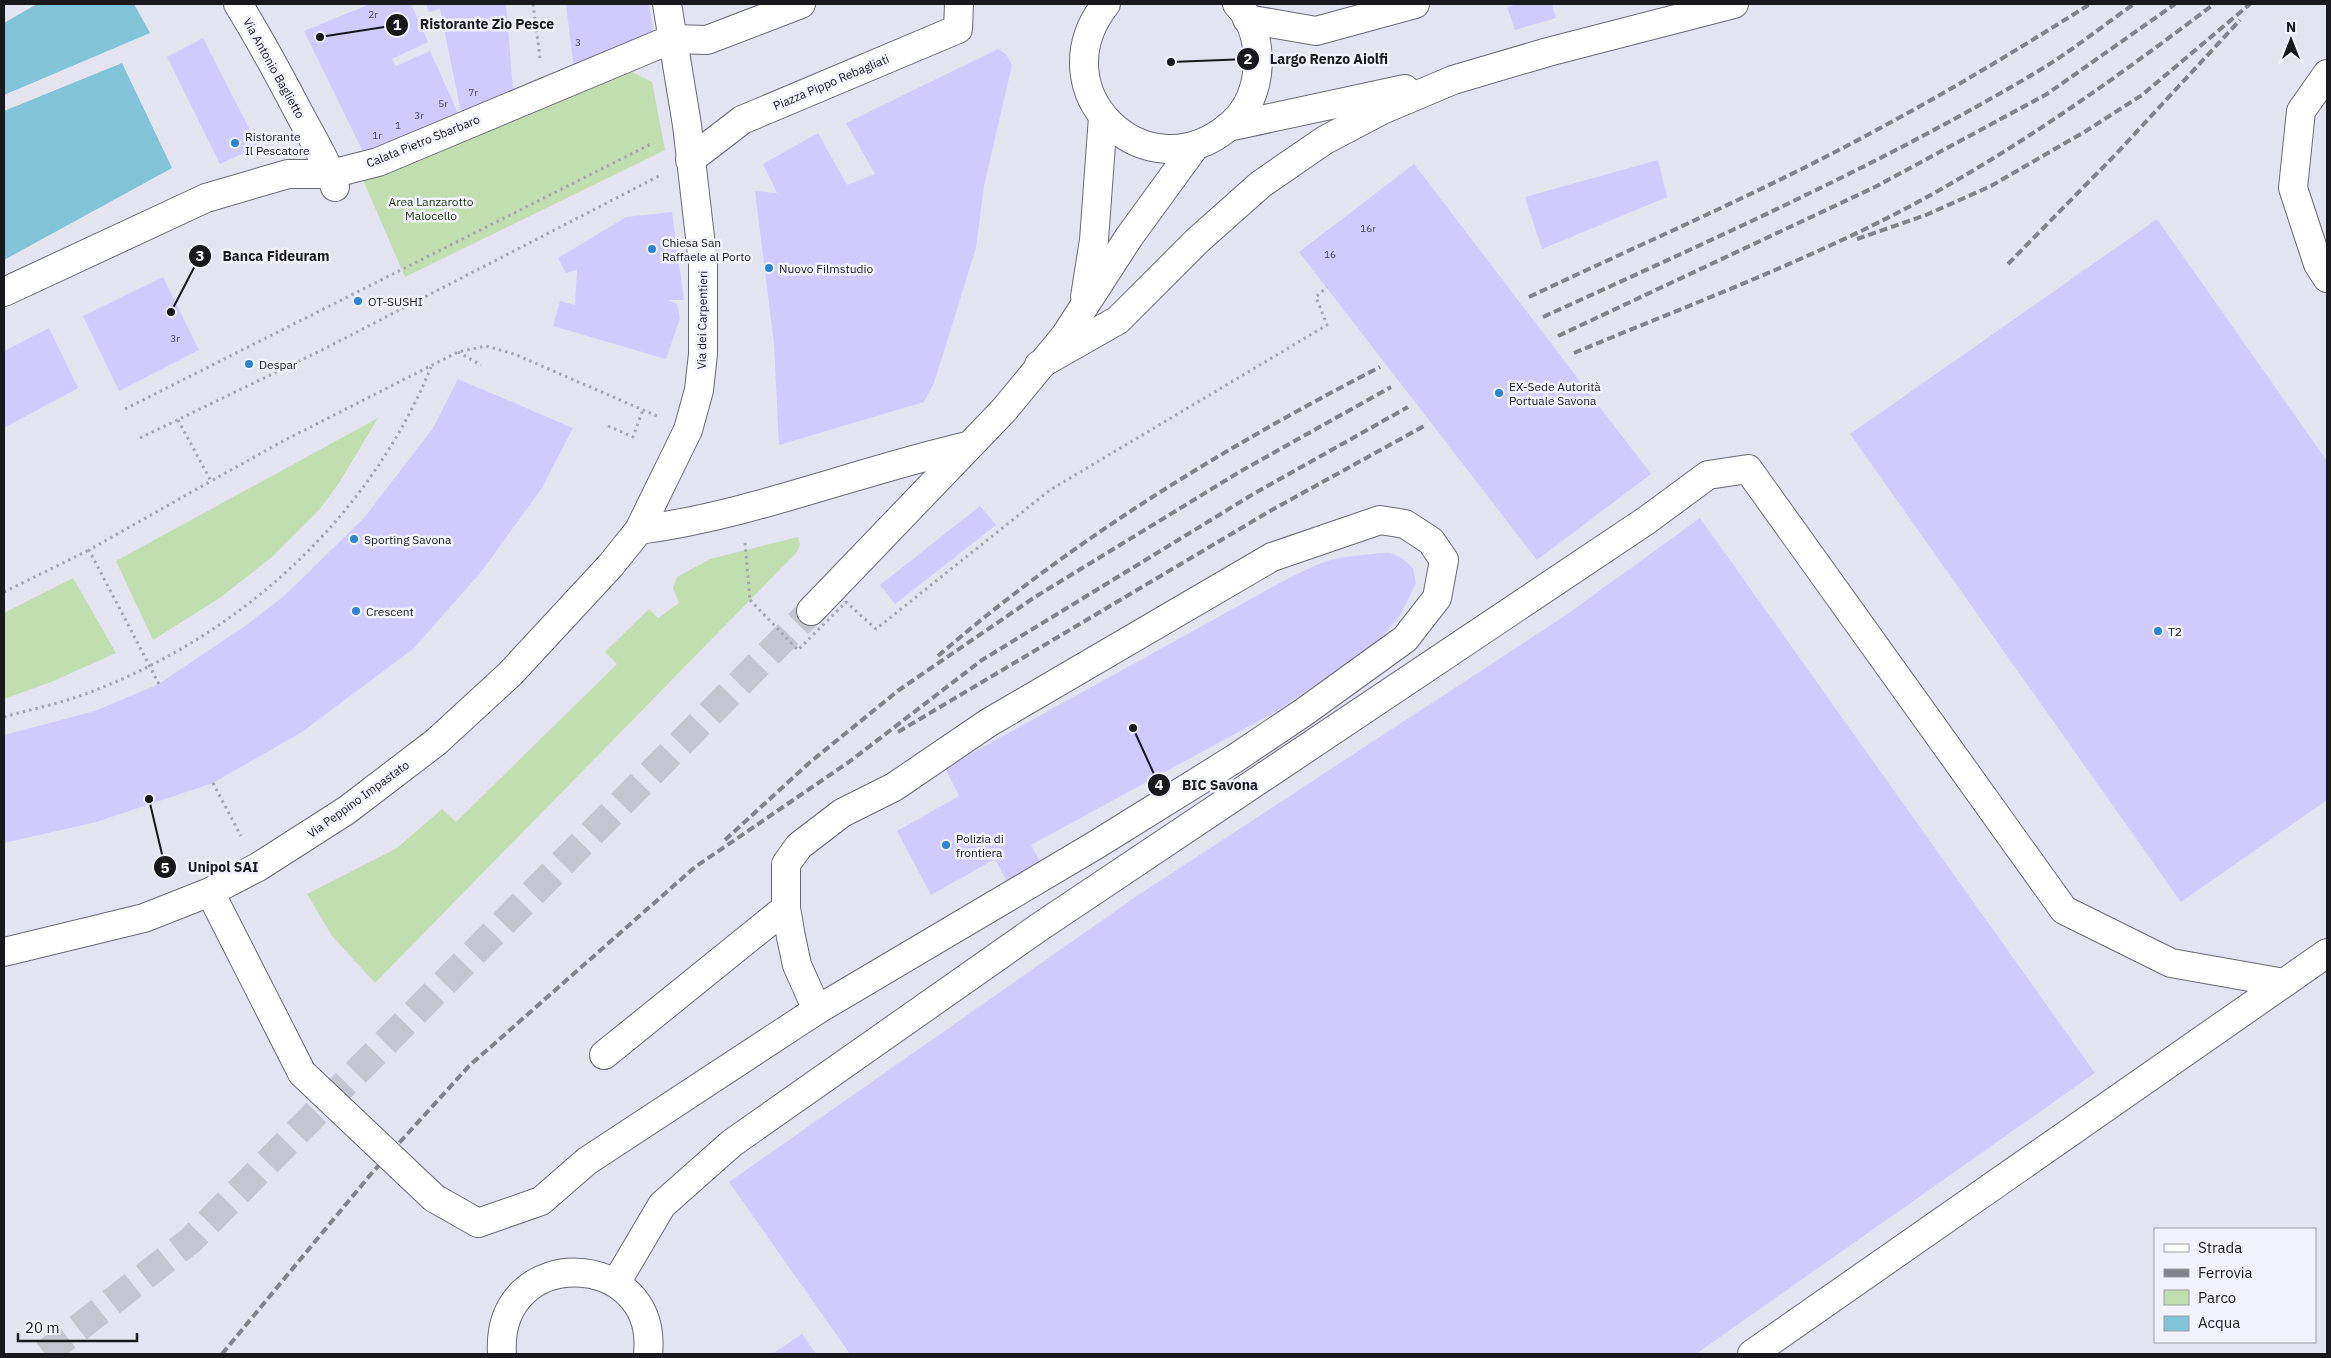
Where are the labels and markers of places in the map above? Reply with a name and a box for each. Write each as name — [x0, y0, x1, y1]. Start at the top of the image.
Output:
callout: Ristorante Zio Pesce — [384, 10, 564, 39]
callout: Largo Renzo Aiolfi — [1235, 44, 1398, 73]
place label: Ristorante Il Pescatore — [245, 129, 310, 158]
marker: Ristorante Il Pescatore — [229, 137, 241, 149]
place label: Chiesa San Raffaele al Porto — [662, 235, 751, 264]
callout: Banca Fideuram — [187, 241, 339, 270]
marker: Chiesa San Raffaele al Porto — [646, 243, 658, 255]
place label: Nuovo Filmstudio — [779, 261, 873, 276]
marker: Nuovo Filmstudio — [763, 262, 775, 274]
place label: OT-SUSHI — [368, 294, 423, 309]
marker: OT-SUSHI — [352, 295, 364, 307]
place label: Despar — [259, 357, 298, 372]
marker: Despar — [243, 358, 255, 370]
place label: EX-Sede Autorità Portuale Savona — [1509, 379, 1601, 408]
marker: EX-Sede Autorità Portuale Savona — [1493, 387, 1505, 399]
place label: Sporting Savona — [364, 532, 452, 547]
marker: Sporting Savona — [348, 533, 360, 545]
place label: Crescent — [366, 604, 414, 619]
marker: Crescent — [350, 605, 362, 617]
place label: T2 — [2168, 624, 2182, 639]
marker: T2 — [2152, 625, 2164, 637]
callout: BIC Savona — [1147, 771, 1268, 800]
place label: Polizia di frontiera — [956, 831, 1004, 860]
marker: Polizia di frontiera — [940, 839, 952, 851]
callout: Unipol SAI — [152, 853, 268, 882]

